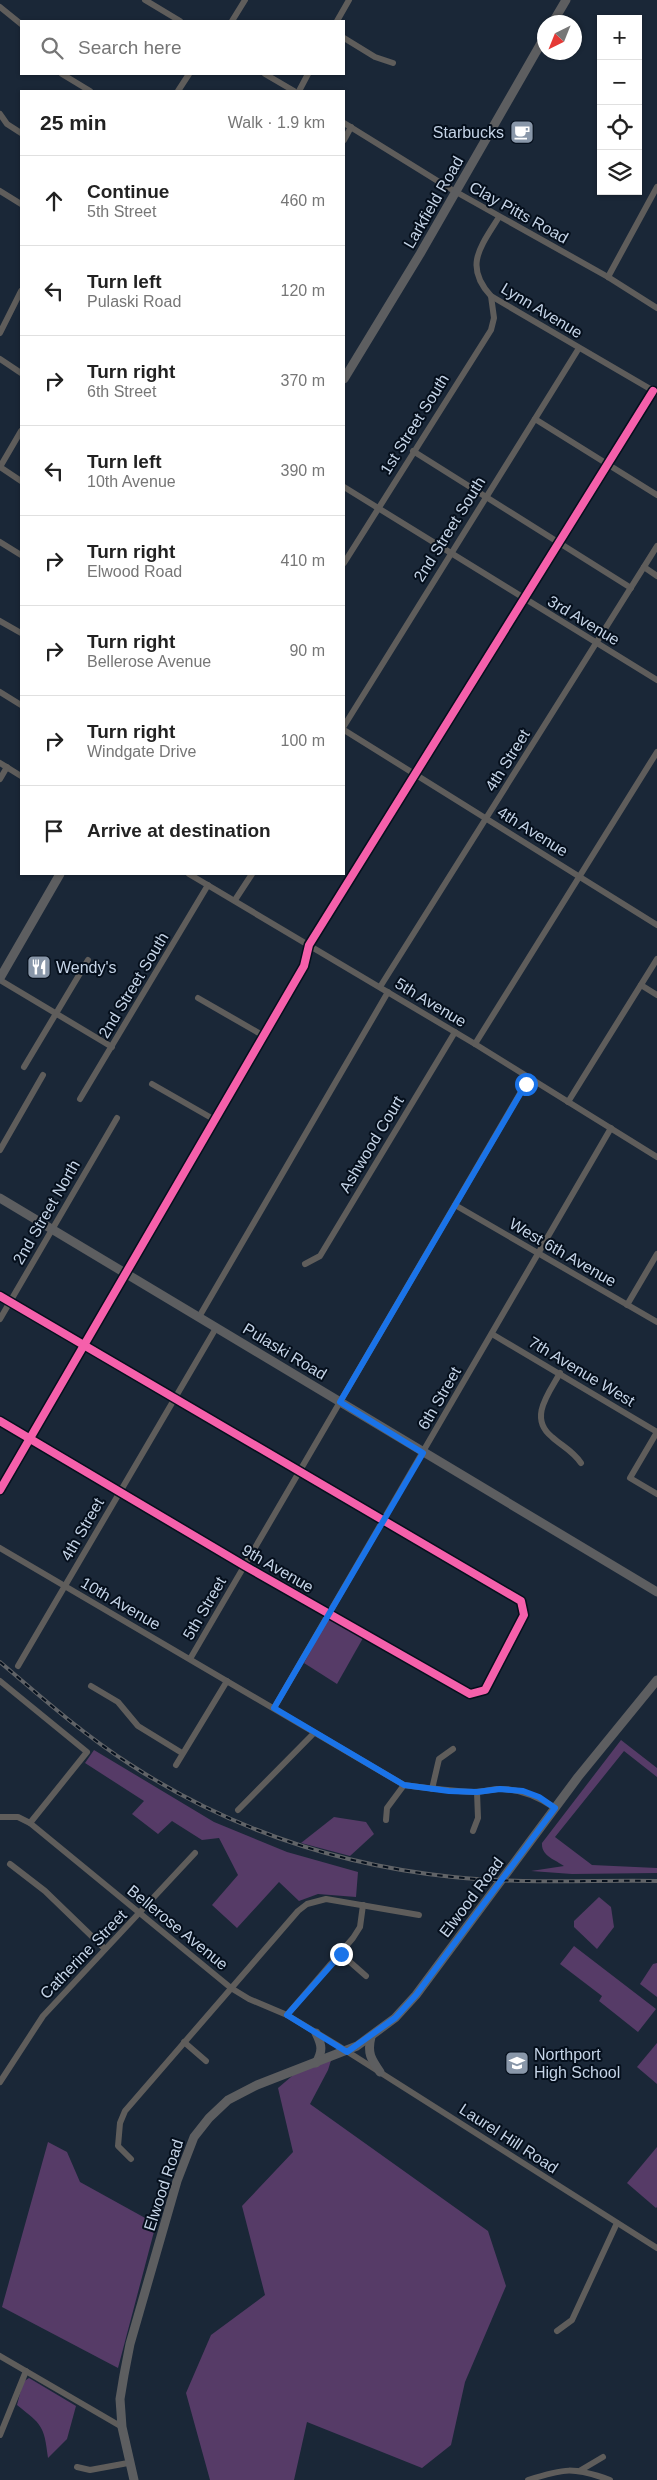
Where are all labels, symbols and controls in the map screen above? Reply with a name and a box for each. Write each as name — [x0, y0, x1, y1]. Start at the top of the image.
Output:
north arrow — [537, 15, 582, 60]
map controls — [597, 15, 642, 195]
button: + — [597, 15, 642, 60]
search box — [20, 20, 345, 75]
icon: search — [38, 34, 66, 62]
text: Search here — [78, 37, 182, 58]
button: − — [597, 60, 642, 105]
button: locate — [597, 105, 642, 150]
text: 25 min — [40, 111, 107, 134]
text: Walk · 1.9 km — [228, 114, 325, 131]
cafe icon: Starbucks — [509, 119, 535, 145]
place label: Starbucks — [433, 124, 504, 141]
button: layers — [597, 150, 642, 195]
street label: Larkfield Road — [400, 153, 467, 251]
street label: Clay Pitts Road — [466, 178, 571, 247]
text: Continue — [87, 181, 169, 202]
icon: ahead — [40, 187, 68, 215]
text: 460 m — [281, 192, 325, 209]
text: 5th Street — [87, 203, 156, 220]
text: Turn left — [87, 271, 162, 292]
icon: left — [40, 277, 68, 305]
street label: Lynn Avenue — [498, 280, 585, 341]
text: 120 m — [281, 282, 325, 299]
text: Pulaski Road — [87, 293, 181, 310]
text: Turn right — [87, 361, 175, 382]
icon: right — [40, 367, 68, 395]
street label: 1st Street South — [377, 371, 452, 477]
text: 370 m — [281, 372, 325, 389]
text: 6th Street — [87, 383, 156, 400]
text: Turn left — [87, 451, 162, 472]
icon: left — [40, 457, 68, 485]
text: 390 m — [281, 462, 325, 479]
text: 10th Avenue — [87, 473, 176, 490]
street label: 2nd Street South — [410, 474, 488, 585]
text: Turn right — [87, 541, 175, 562]
icon: right — [40, 547, 68, 575]
text: 410 m — [281, 552, 325, 569]
text: Elwood Road — [87, 563, 182, 580]
street label: 3rd Avenue — [545, 592, 623, 649]
text: Turn right — [87, 631, 175, 652]
icon: right — [40, 637, 68, 665]
text: 90 m — [289, 642, 325, 659]
text: Bellerose Avenue — [87, 653, 211, 670]
text: Turn right — [87, 721, 175, 742]
street label: 4th Street — [482, 726, 533, 794]
icon: right — [40, 727, 68, 755]
text: 100 m — [281, 732, 325, 749]
text: Windgate Drive — [87, 743, 196, 760]
street label: 4th Avenue — [494, 803, 571, 860]
icon: arrive — [40, 817, 68, 845]
text: Arrive at destination — [87, 820, 271, 841]
street label: 2nd Street South — [95, 929, 172, 1041]
restaurant icon: Wendy's — [26, 954, 52, 980]
place label: Wendy's — [56, 959, 117, 976]
street label: 5th Avenue — [392, 975, 469, 1030]
route start — [515, 1073, 538, 1096]
street label: Ashwood Court — [336, 1093, 407, 1196]
street label: 2nd Street North — [10, 1157, 83, 1267]
street label: West 6th Avenue — [506, 1215, 619, 1290]
street label: Pulaski Road — [240, 1320, 330, 1383]
street label: 7th Avenue West — [526, 1333, 638, 1410]
street label: 6th Street — [415, 1363, 464, 1433]
street label: 4th Street — [58, 1494, 107, 1564]
street label: 9th Avenue — [239, 1541, 317, 1596]
street label: 5th Street — [180, 1573, 229, 1643]
street label: 10th Avenue — [78, 1574, 163, 1633]
street label: Elwood Road — [436, 1854, 507, 1940]
street label: Bellerose Avenue — [124, 1882, 231, 1973]
street label: Catherine Street — [37, 1906, 130, 2002]
route end — [330, 1943, 353, 1966]
place label: Northport High School — [534, 2046, 620, 2081]
school or university icon: Northport High School — [504, 2050, 530, 2076]
street label: Laurel Hill Road — [456, 2100, 561, 2177]
street label: Elwood Road — [141, 2137, 186, 2233]

